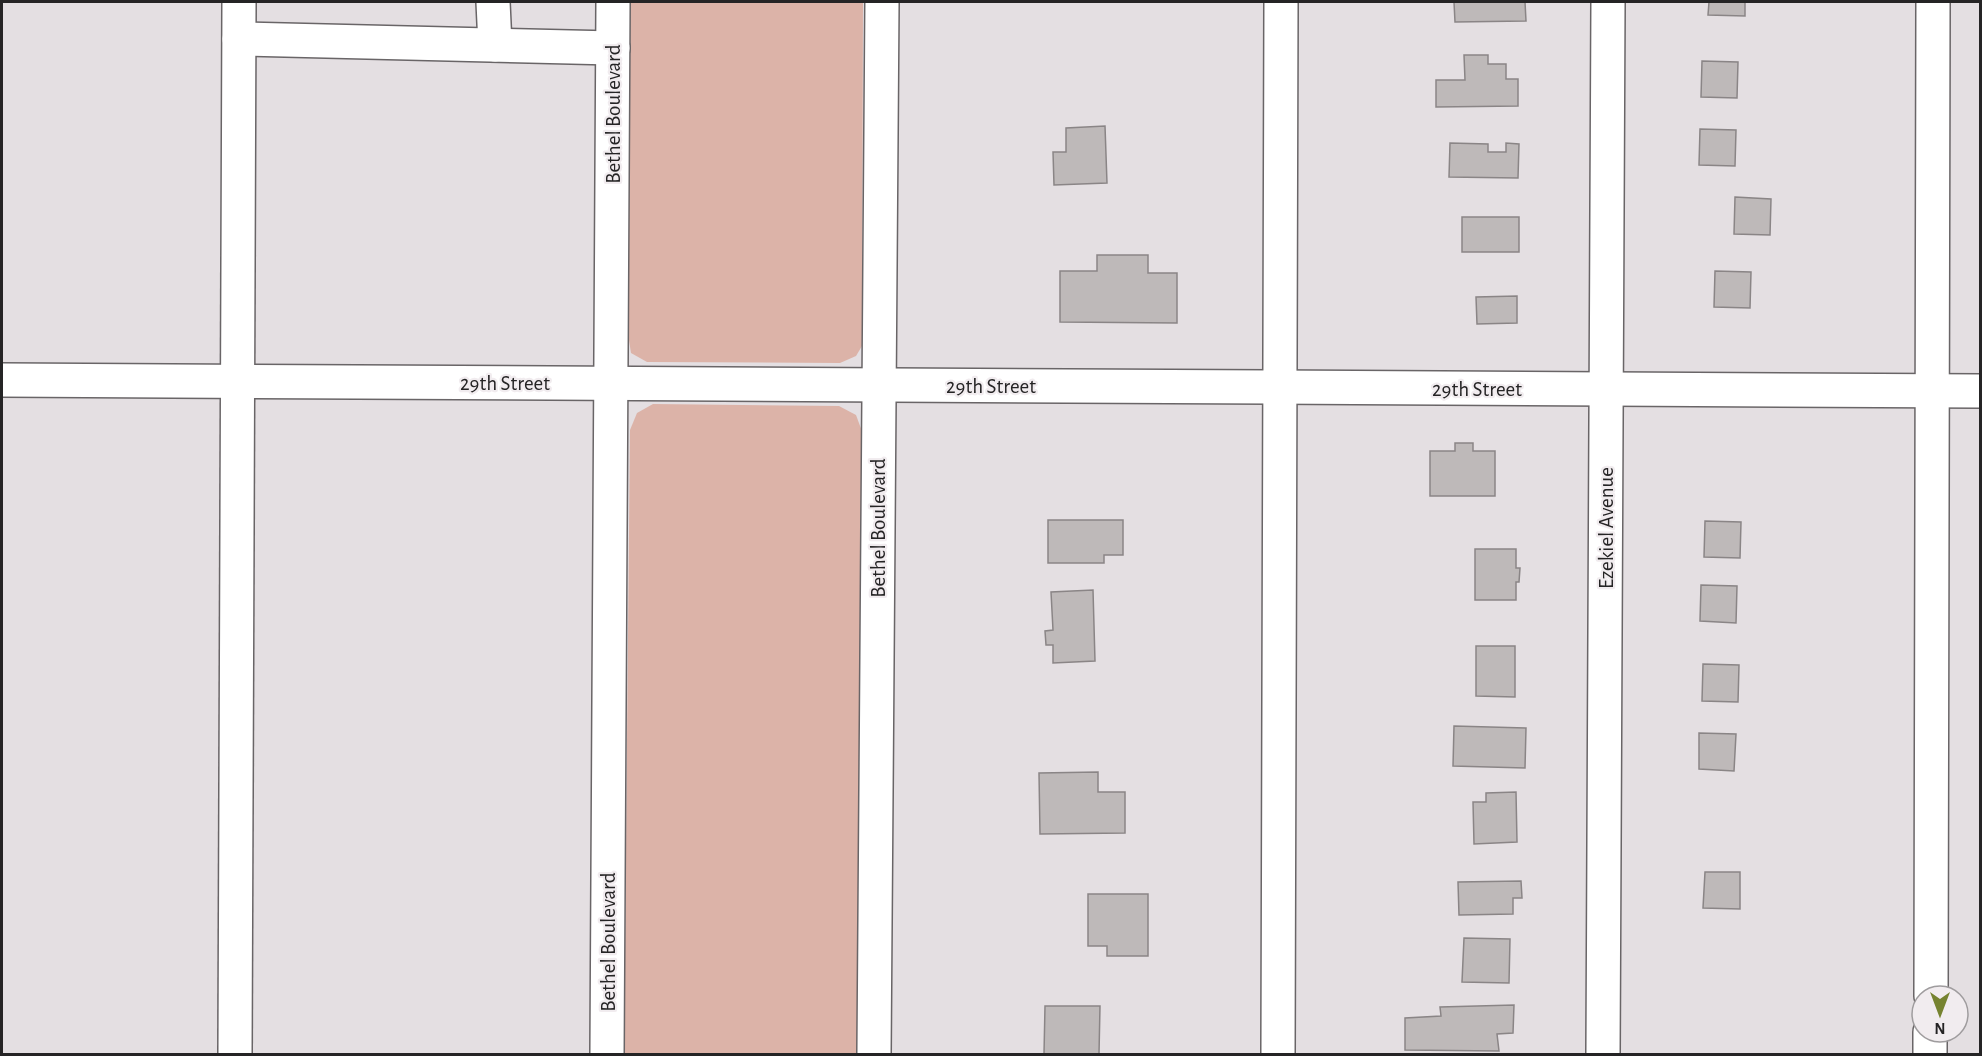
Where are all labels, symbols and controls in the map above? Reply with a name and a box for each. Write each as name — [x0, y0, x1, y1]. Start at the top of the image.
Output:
street label: Bethel Boulevard — [603, 44, 624, 184]
street label: 29th Street — [460, 373, 550, 394]
street label: 29th Street — [946, 376, 1036, 397]
street label: 29th Street — [1432, 379, 1522, 400]
street label: Bethel Boulevard — [868, 458, 889, 598]
street label: Ezekiel Avenue — [1596, 467, 1617, 589]
street label: Bethel Boulevard — [598, 872, 619, 1012]
north arrow — [1910, 984, 1970, 1044]
text: N — [1934, 1020, 1946, 1036]

